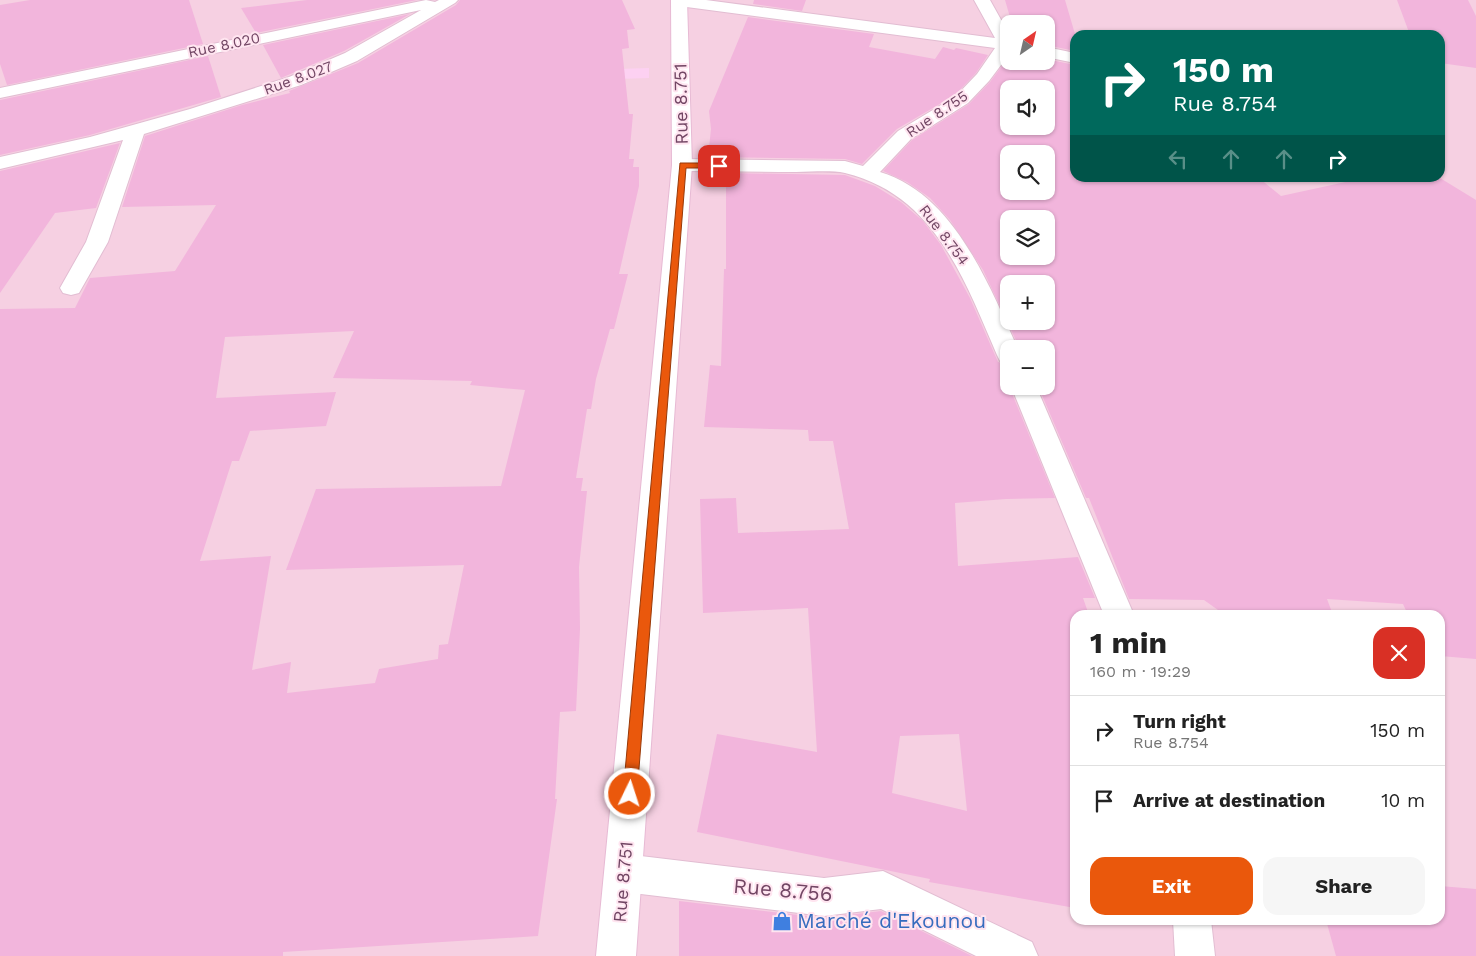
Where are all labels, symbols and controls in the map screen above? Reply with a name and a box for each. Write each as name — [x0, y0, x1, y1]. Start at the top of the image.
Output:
north arrow — [1000, 15, 1055, 70]
map controls — [1000, 15, 1055, 395]
street label: Rue 8.020 — [186, 29, 262, 61]
text: 150 m — [1173, 49, 1274, 91]
icon: right — [1090, 50, 1155, 115]
street label: Rue 8.027 — [261, 57, 335, 99]
street label: Rue 8.751 — [669, 63, 692, 145]
button: sound — [1000, 80, 1055, 135]
street label: Rue 8.755 — [903, 87, 971, 141]
text: Rue 8.754 — [1173, 91, 1277, 116]
pin — [698, 145, 740, 187]
button: search — [1000, 145, 1055, 200]
icon: left — [1164, 145, 1192, 173]
icon: ahead — [1217, 145, 1245, 173]
icon: ahead — [1270, 145, 1298, 173]
icon: right — [1323, 145, 1351, 173]
icon: arrive — [705, 152, 733, 180]
street label: Rue 8.754 — [915, 201, 973, 269]
button: layers — [1000, 210, 1055, 265]
button: + — [1000, 275, 1055, 330]
button: − — [1000, 340, 1055, 395]
text: 1 min — [1090, 625, 1167, 660]
button: close — [1373, 627, 1425, 679]
text: 160 m · 19:29 — [1090, 662, 1191, 681]
text: Turn right — [1133, 710, 1226, 733]
icon: right — [1090, 717, 1118, 745]
text: 150 m — [1370, 719, 1425, 742]
text: Rue 8.754 — [1133, 733, 1209, 752]
position arrow — [603, 767, 655, 819]
icon: arrive — [1090, 787, 1118, 815]
text: Arrive at destination — [1133, 789, 1325, 812]
text: 10 m — [1381, 789, 1425, 812]
street label: Rue 8.751 — [608, 841, 637, 923]
button: Exit — [1090, 857, 1253, 915]
button: Share — [1263, 857, 1425, 915]
street label: Rue 8.756 — [732, 873, 834, 906]
place label: Marché d'Ekounou — [797, 908, 986, 933]
shop icon: Marché d'Ekounou — [771, 910, 793, 932]

